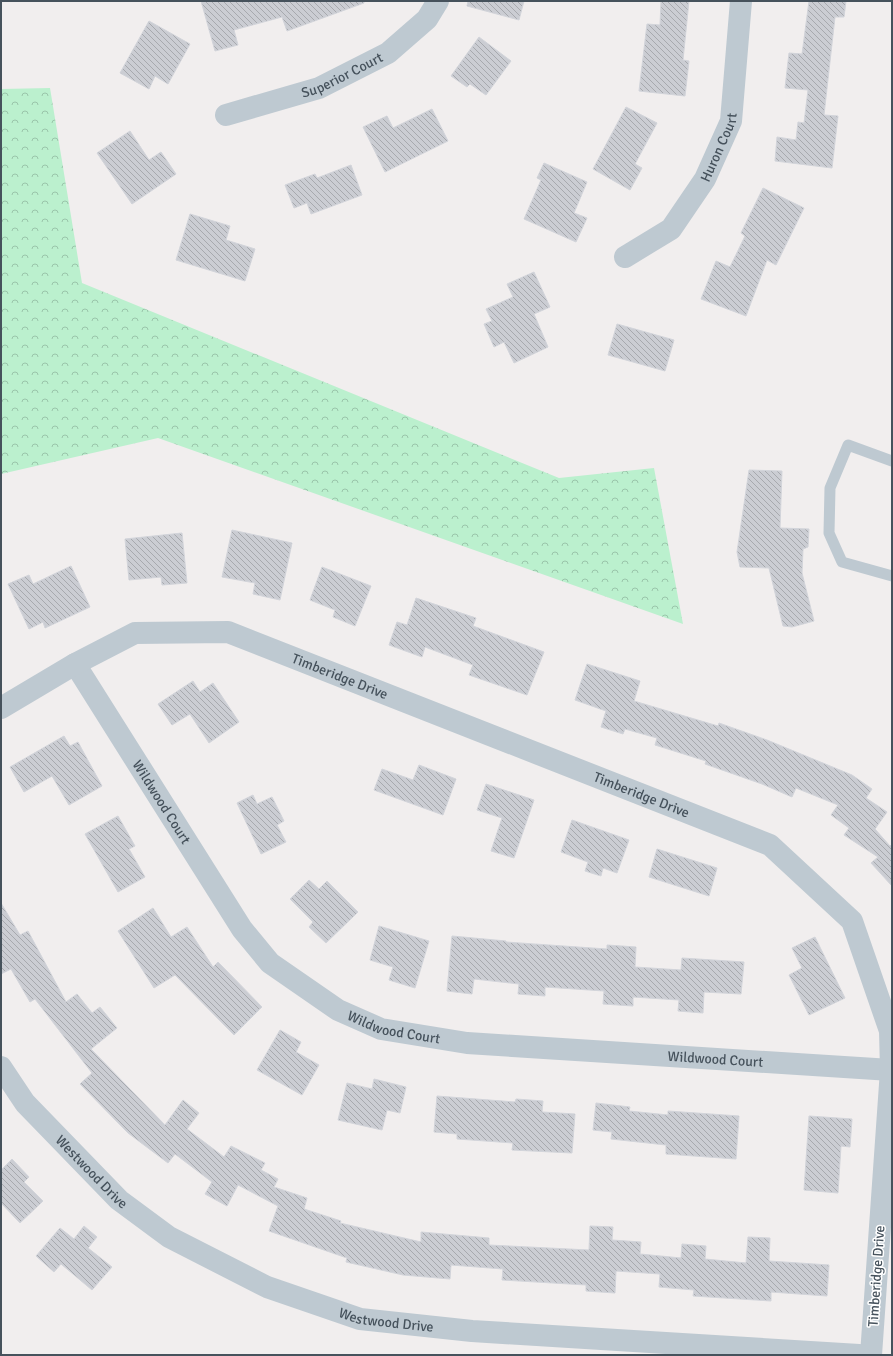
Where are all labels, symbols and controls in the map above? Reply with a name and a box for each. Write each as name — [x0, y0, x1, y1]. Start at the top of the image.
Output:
street label: Superior Court — [299, 49, 386, 102]
street label: Huron Court — [697, 112, 741, 185]
street label: Timberidge Drive — [289, 650, 390, 703]
street label: Wildwood Court — [129, 757, 194, 847]
street label: Timberidge Drive — [591, 768, 692, 822]
street label: Wildwood Court — [345, 1007, 442, 1048]
street label: Wildwood Court — [667, 1048, 764, 1071]
street label: Westwood Drive — [52, 1132, 131, 1212]
street label: Timberidge Drive — [864, 1225, 889, 1327]
street label: Westwood Drive — [336, 1304, 434, 1336]

